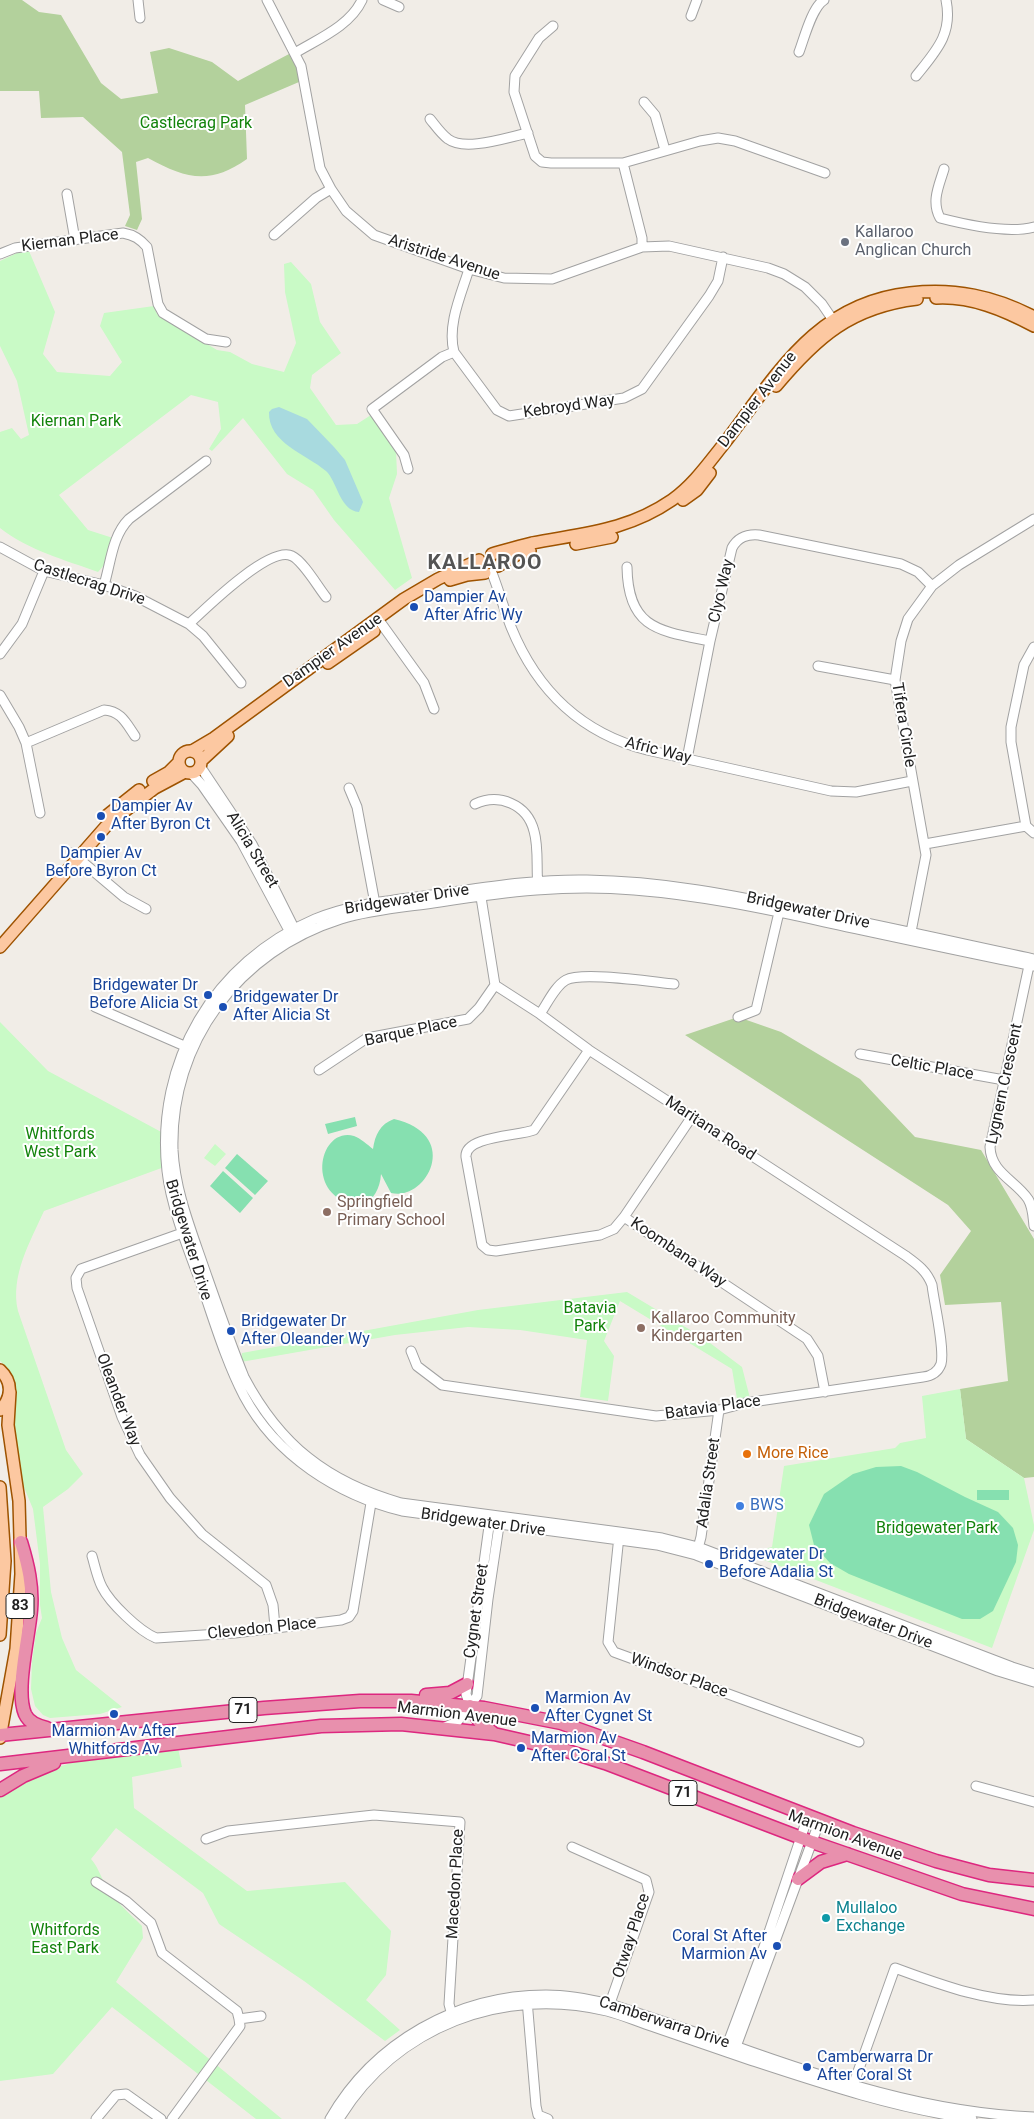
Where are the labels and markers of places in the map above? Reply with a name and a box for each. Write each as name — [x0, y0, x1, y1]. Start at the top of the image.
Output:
place label: Kallaroo Anglican Church — [855, 223, 971, 261]
marker: Kallaroo Anglican Church — [839, 236, 851, 248]
place label: Dampier Av After Afric Wy — [424, 588, 523, 626]
marker: Dampier Av After Afric Wy — [408, 601, 420, 613]
place label: Dampier Av After Byron Ct — [111, 797, 210, 835]
marker: Dampier Av After Byron Ct — [95, 810, 107, 822]
marker: Dampier Av Before Byron Ct — [95, 831, 107, 843]
place label: Dampier Av Before Byron Ct — [45, 844, 157, 882]
place label: Bridgewater Dr Before Alicia St — [89, 976, 198, 1014]
place label: Bridgewater Dr After Alicia St — [233, 988, 339, 1026]
marker: Bridgewater Dr Before Alicia St — [202, 989, 214, 1001]
marker: Bridgewater Dr After Alicia St — [217, 1001, 229, 1013]
place label: Springfield Primary School — [337, 1193, 445, 1231]
marker: Springfield Primary School — [321, 1206, 333, 1218]
place label: Kallaroo Community Kindergarten — [651, 1309, 796, 1347]
place label: Bridgewater Dr After Oleander Wy — [241, 1312, 370, 1350]
marker: Kallaroo Community Kindergarten — [635, 1322, 647, 1334]
marker: Bridgewater Dr After Oleander Wy — [225, 1325, 237, 1337]
place label: More Rice — [757, 1444, 828, 1464]
marker: More Rice — [741, 1448, 753, 1460]
place label: BWS — [750, 1496, 784, 1516]
marker: BWS — [734, 1500, 746, 1512]
place label: Bridgewater Dr Before Adalia St — [719, 1545, 833, 1583]
marker: Bridgewater Dr Before Adalia St — [703, 1558, 715, 1570]
place label: Marmion Av After Cygnet St — [545, 1689, 652, 1727]
marker: Marmion Av After Cygnet St — [529, 1702, 541, 1714]
marker: Marmion Av After Whitfords Av — [108, 1708, 120, 1720]
place label: Marmion Av After Whitfords Av — [52, 1722, 176, 1760]
place label: Marmion Av After Coral St — [531, 1729, 626, 1767]
marker: Marmion Av After Coral St — [515, 1742, 527, 1754]
place label: Mullaloo Exchange — [836, 1899, 905, 1937]
marker: Mullaloo Exchange — [820, 1912, 832, 1924]
place label: Coral St After Marmion Av — [672, 1927, 767, 1965]
marker: Coral St After Marmion Av — [771, 1940, 783, 1952]
place label: Camberwarra Dr After Coral St — [817, 2048, 933, 2086]
marker: Camberwarra Dr After Coral St — [801, 2061, 813, 2073]

